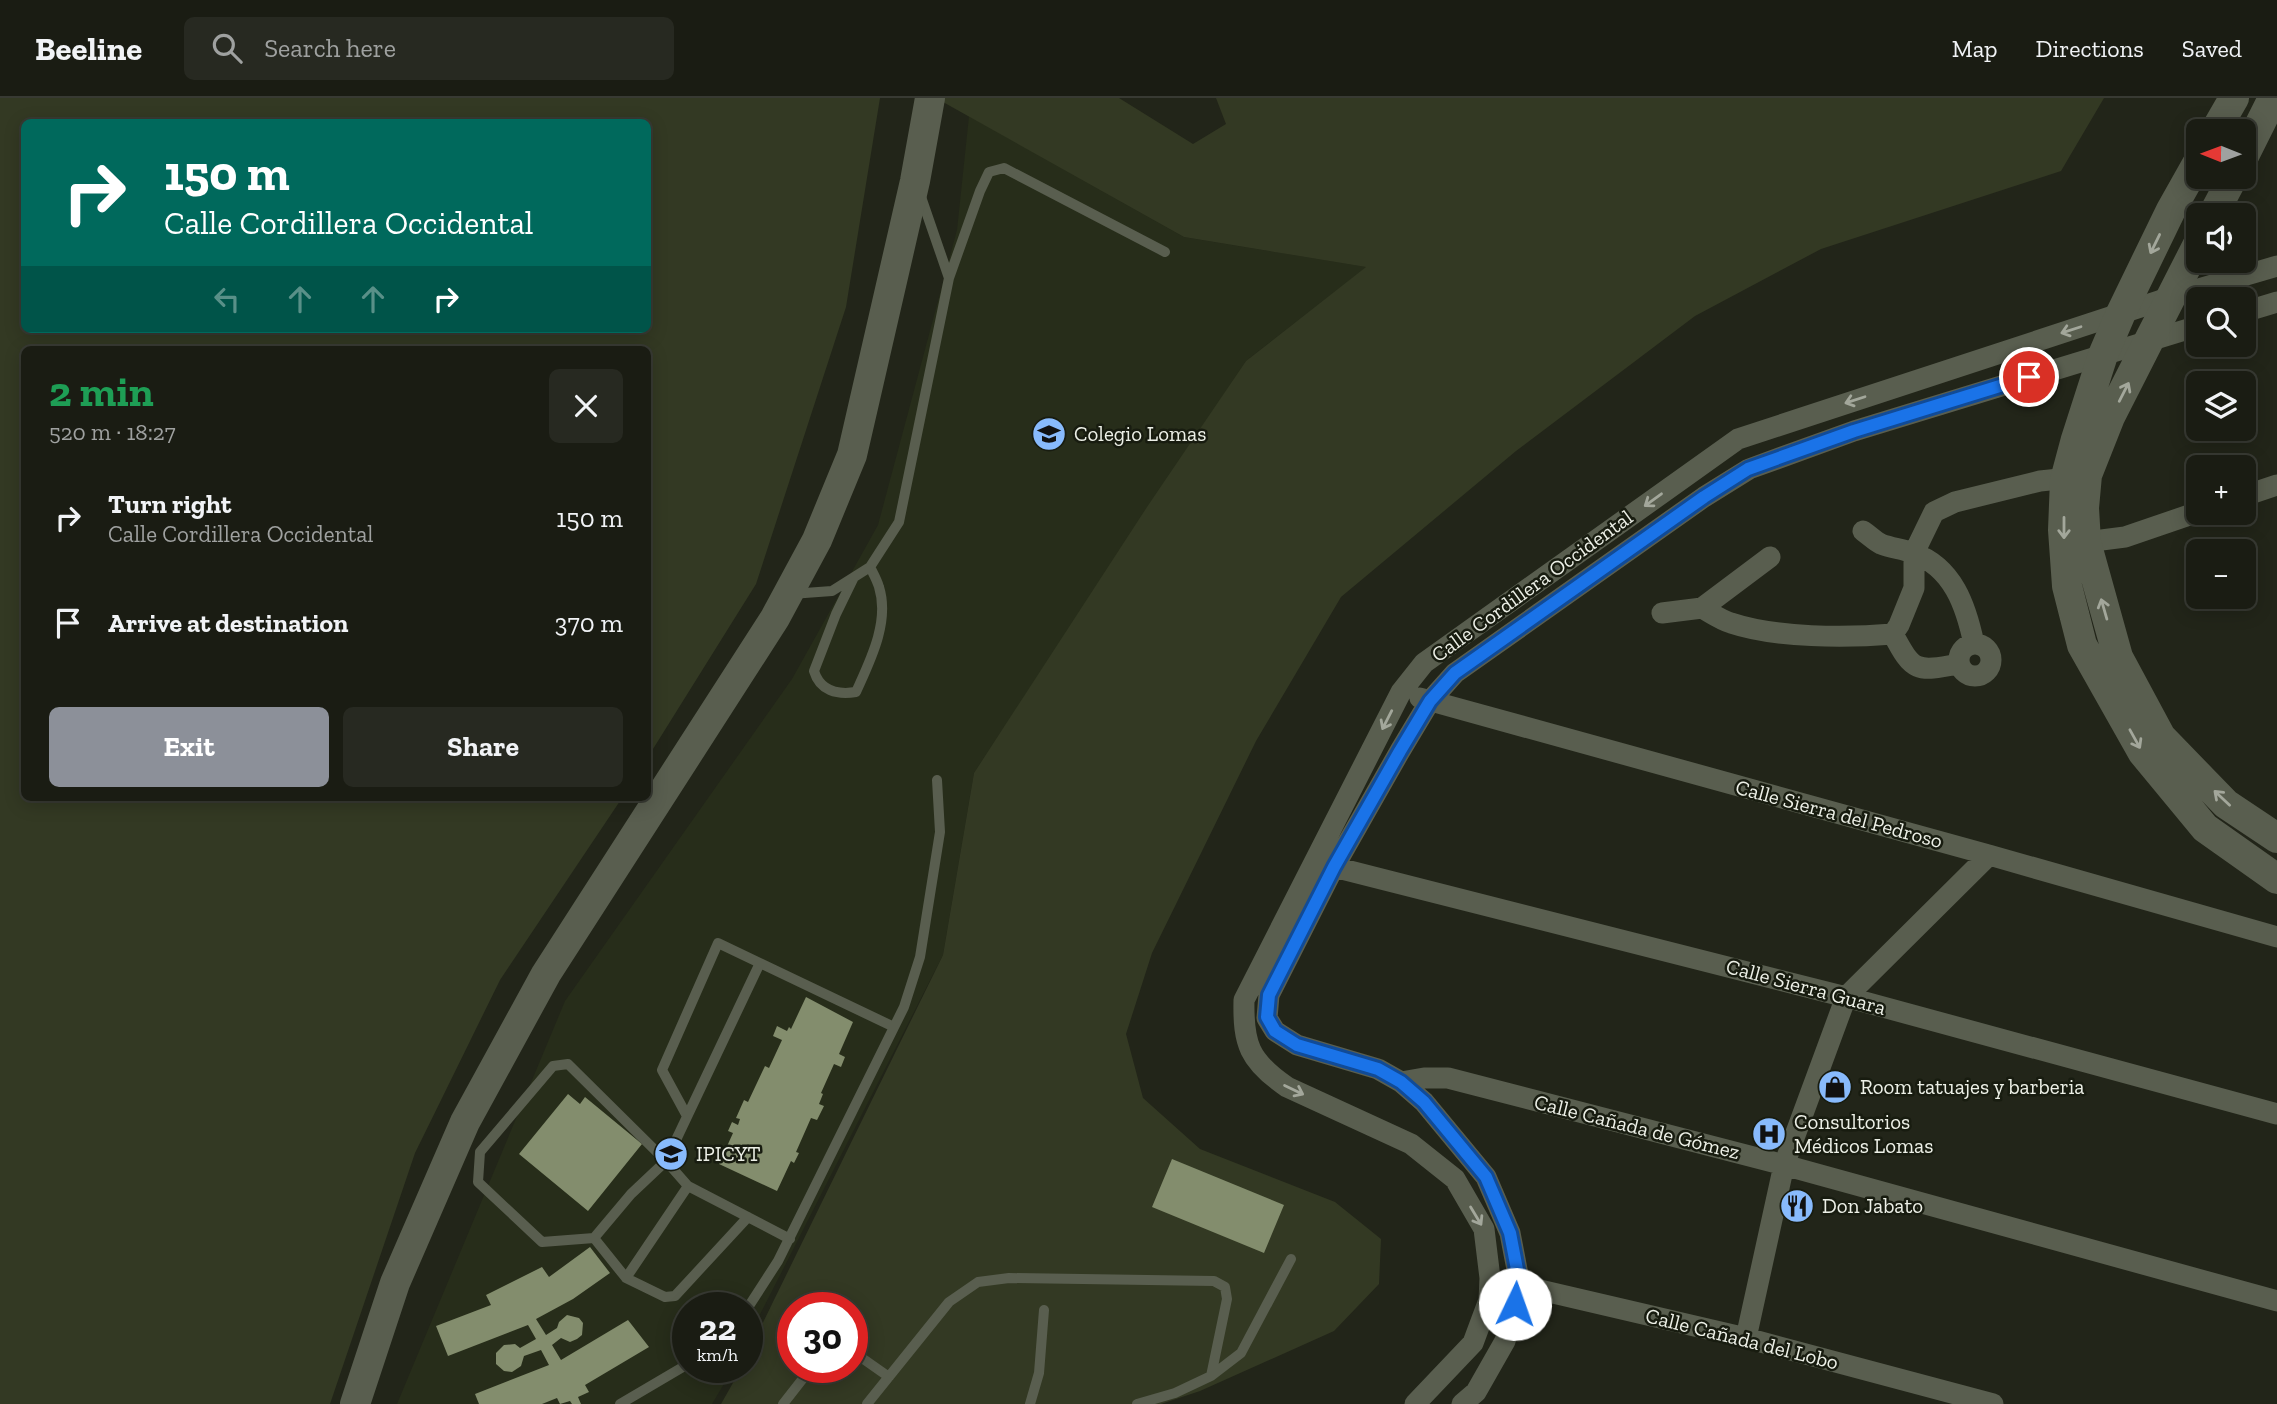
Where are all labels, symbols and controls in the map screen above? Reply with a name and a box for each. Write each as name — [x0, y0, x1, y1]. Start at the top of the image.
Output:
search box — [184, 17, 674, 80]
text: Beeline — [35, 29, 142, 68]
icon: search — [208, 29, 246, 67]
text: Search here — [264, 32, 396, 64]
text: Map — [1952, 34, 1998, 63]
text: Directions — [2036, 34, 2144, 63]
text: Saved — [2182, 34, 2242, 63]
north arrow — [2186, 119, 2256, 189]
map controls — [2186, 119, 2256, 609]
text: 150 m — [164, 144, 290, 203]
icon: right — [49, 147, 140, 238]
button: sound — [2186, 203, 2256, 273]
text: Calle Cordillera Occidental — [164, 204, 533, 242]
one-way arrow — [2147, 233, 2161, 254]
icon: left — [208, 280, 246, 318]
icon: ahead — [281, 280, 319, 318]
icon: ahead — [354, 280, 392, 318]
icon: right — [427, 280, 465, 318]
button: search — [2186, 287, 2256, 357]
one-way arrow — [2061, 324, 2083, 337]
pin — [1999, 347, 2059, 407]
icon: arrive — [2010, 358, 2048, 396]
text: 2 min — [49, 366, 154, 417]
button: close — [549, 369, 623, 443]
button: layers — [2186, 371, 2256, 441]
one-way arrow — [2117, 382, 2131, 402]
one-way arrow — [1845, 395, 1867, 408]
school or university icon: Colegio Lomas — [1030, 415, 1068, 453]
text: 520 m · 18:27 — [49, 418, 175, 446]
place label: Colegio Lomas — [1074, 421, 1206, 446]
button: + — [2186, 455, 2256, 525]
text: Turn right — [108, 488, 231, 520]
one-way arrow — [1644, 492, 1663, 507]
icon: right — [49, 499, 87, 537]
text: 150 m — [556, 502, 623, 534]
street label: Calle Cordillera Occidental — [1426, 504, 1637, 667]
one-way arrow — [2057, 516, 2071, 539]
text: Calle Cordillera Occidental — [108, 520, 374, 548]
button: − — [2186, 539, 2256, 609]
one-way arrow — [2096, 598, 2109, 620]
icon: arrive — [49, 604, 87, 642]
text: Arrive at destination — [108, 607, 348, 639]
text: 370 m — [555, 607, 623, 639]
button: Exit — [49, 707, 329, 787]
button: Share — [343, 707, 623, 787]
one-way arrow — [1379, 709, 1393, 730]
one-way arrow — [2128, 729, 2142, 749]
street label: Calle Sierra del Pedroso — [1733, 774, 1945, 853]
one-way arrow — [2214, 790, 2231, 807]
street label: Calle Sierra Guara — [1723, 953, 1889, 1020]
shop icon: Room tatuajes y barberia — [1816, 1068, 1854, 1106]
place label: Room tatuajes y barberia — [1860, 1074, 2085, 1100]
one-way arrow — [1283, 1083, 1304, 1097]
street label: Calle Cañada de Gómez — [1532, 1089, 1743, 1164]
place label: Consultorios Médicos Lomas — [1794, 1109, 1933, 1158]
hospital icon: Consultorios Médicos Lomas — [1750, 1115, 1788, 1153]
school or university icon: IPICYT — [652, 1135, 690, 1173]
place label: IPICYT — [696, 1141, 761, 1166]
restaurant icon: Don Jabato — [1778, 1187, 1816, 1225]
place label: Don Jabato — [1822, 1193, 1923, 1218]
one-way arrow — [1470, 1205, 1484, 1225]
position arrow — [1478, 1267, 1552, 1341]
speed limit sign: 30 — [777, 1292, 868, 1383]
street label: Calle Cañada del Lobo — [1643, 1302, 1841, 1375]
text: 22 — [699, 1307, 736, 1349]
text: km/h — [697, 1344, 738, 1366]

